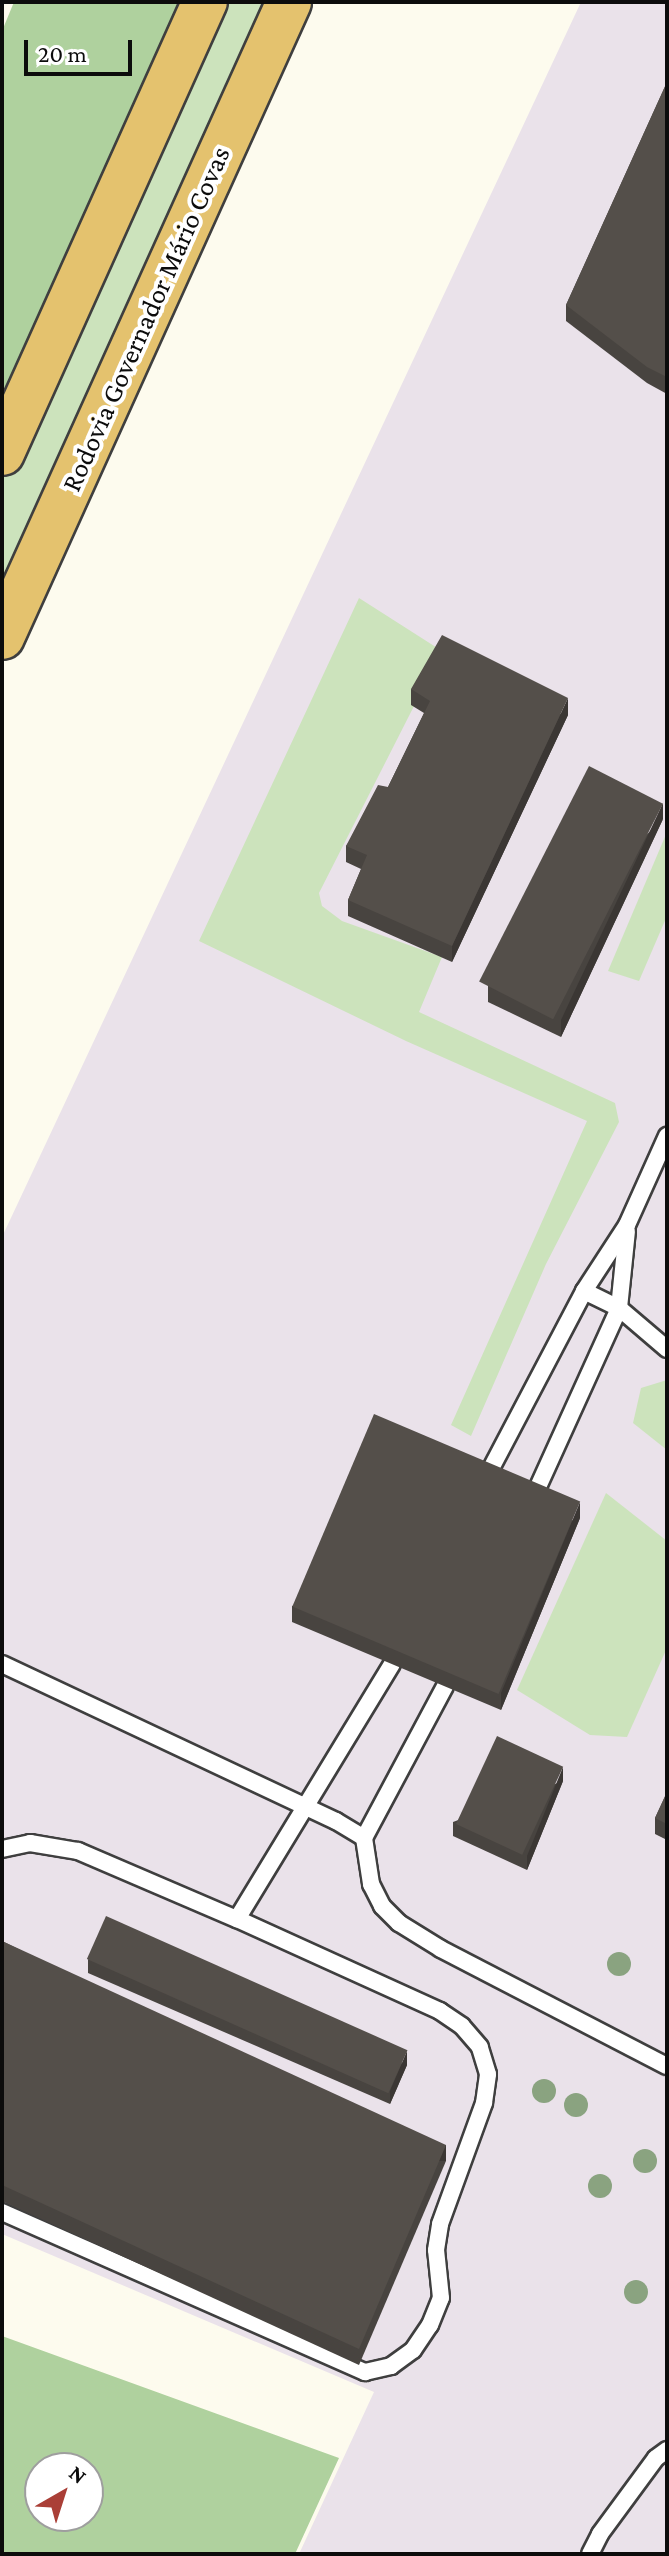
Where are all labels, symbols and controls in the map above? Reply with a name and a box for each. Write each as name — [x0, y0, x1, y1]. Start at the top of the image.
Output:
scale bar — [28, 24, 136, 74]
text: 20 m — [38, 40, 87, 67]
street label: Rodovia Governador Mário Covas — [55, 141, 237, 497]
north arrow — [24, 2452, 104, 2532]
text: N — [64, 2460, 92, 2489]

